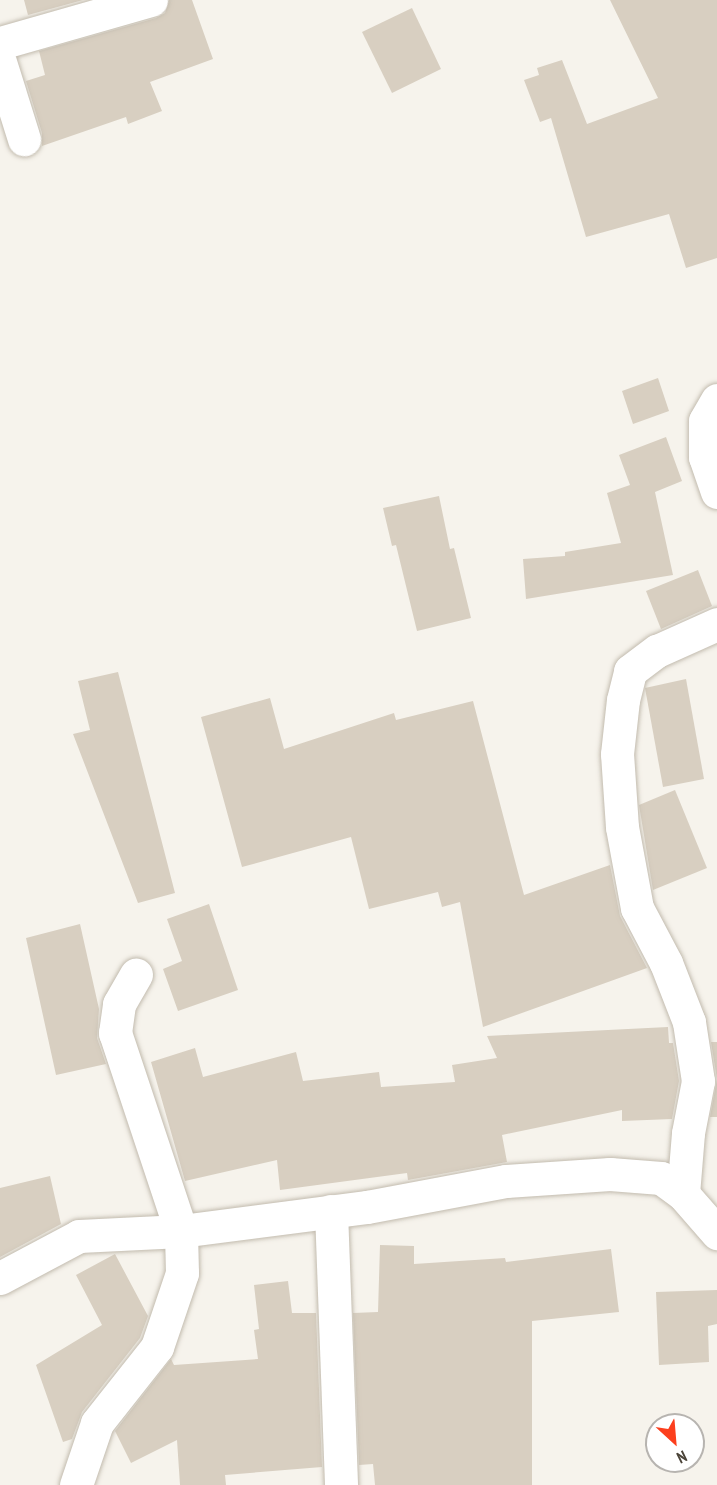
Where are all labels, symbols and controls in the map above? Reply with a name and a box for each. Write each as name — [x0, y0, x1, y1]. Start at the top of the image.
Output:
north arrow — [645, 1413, 705, 1473]
text: N — [674, 1446, 690, 1468]

